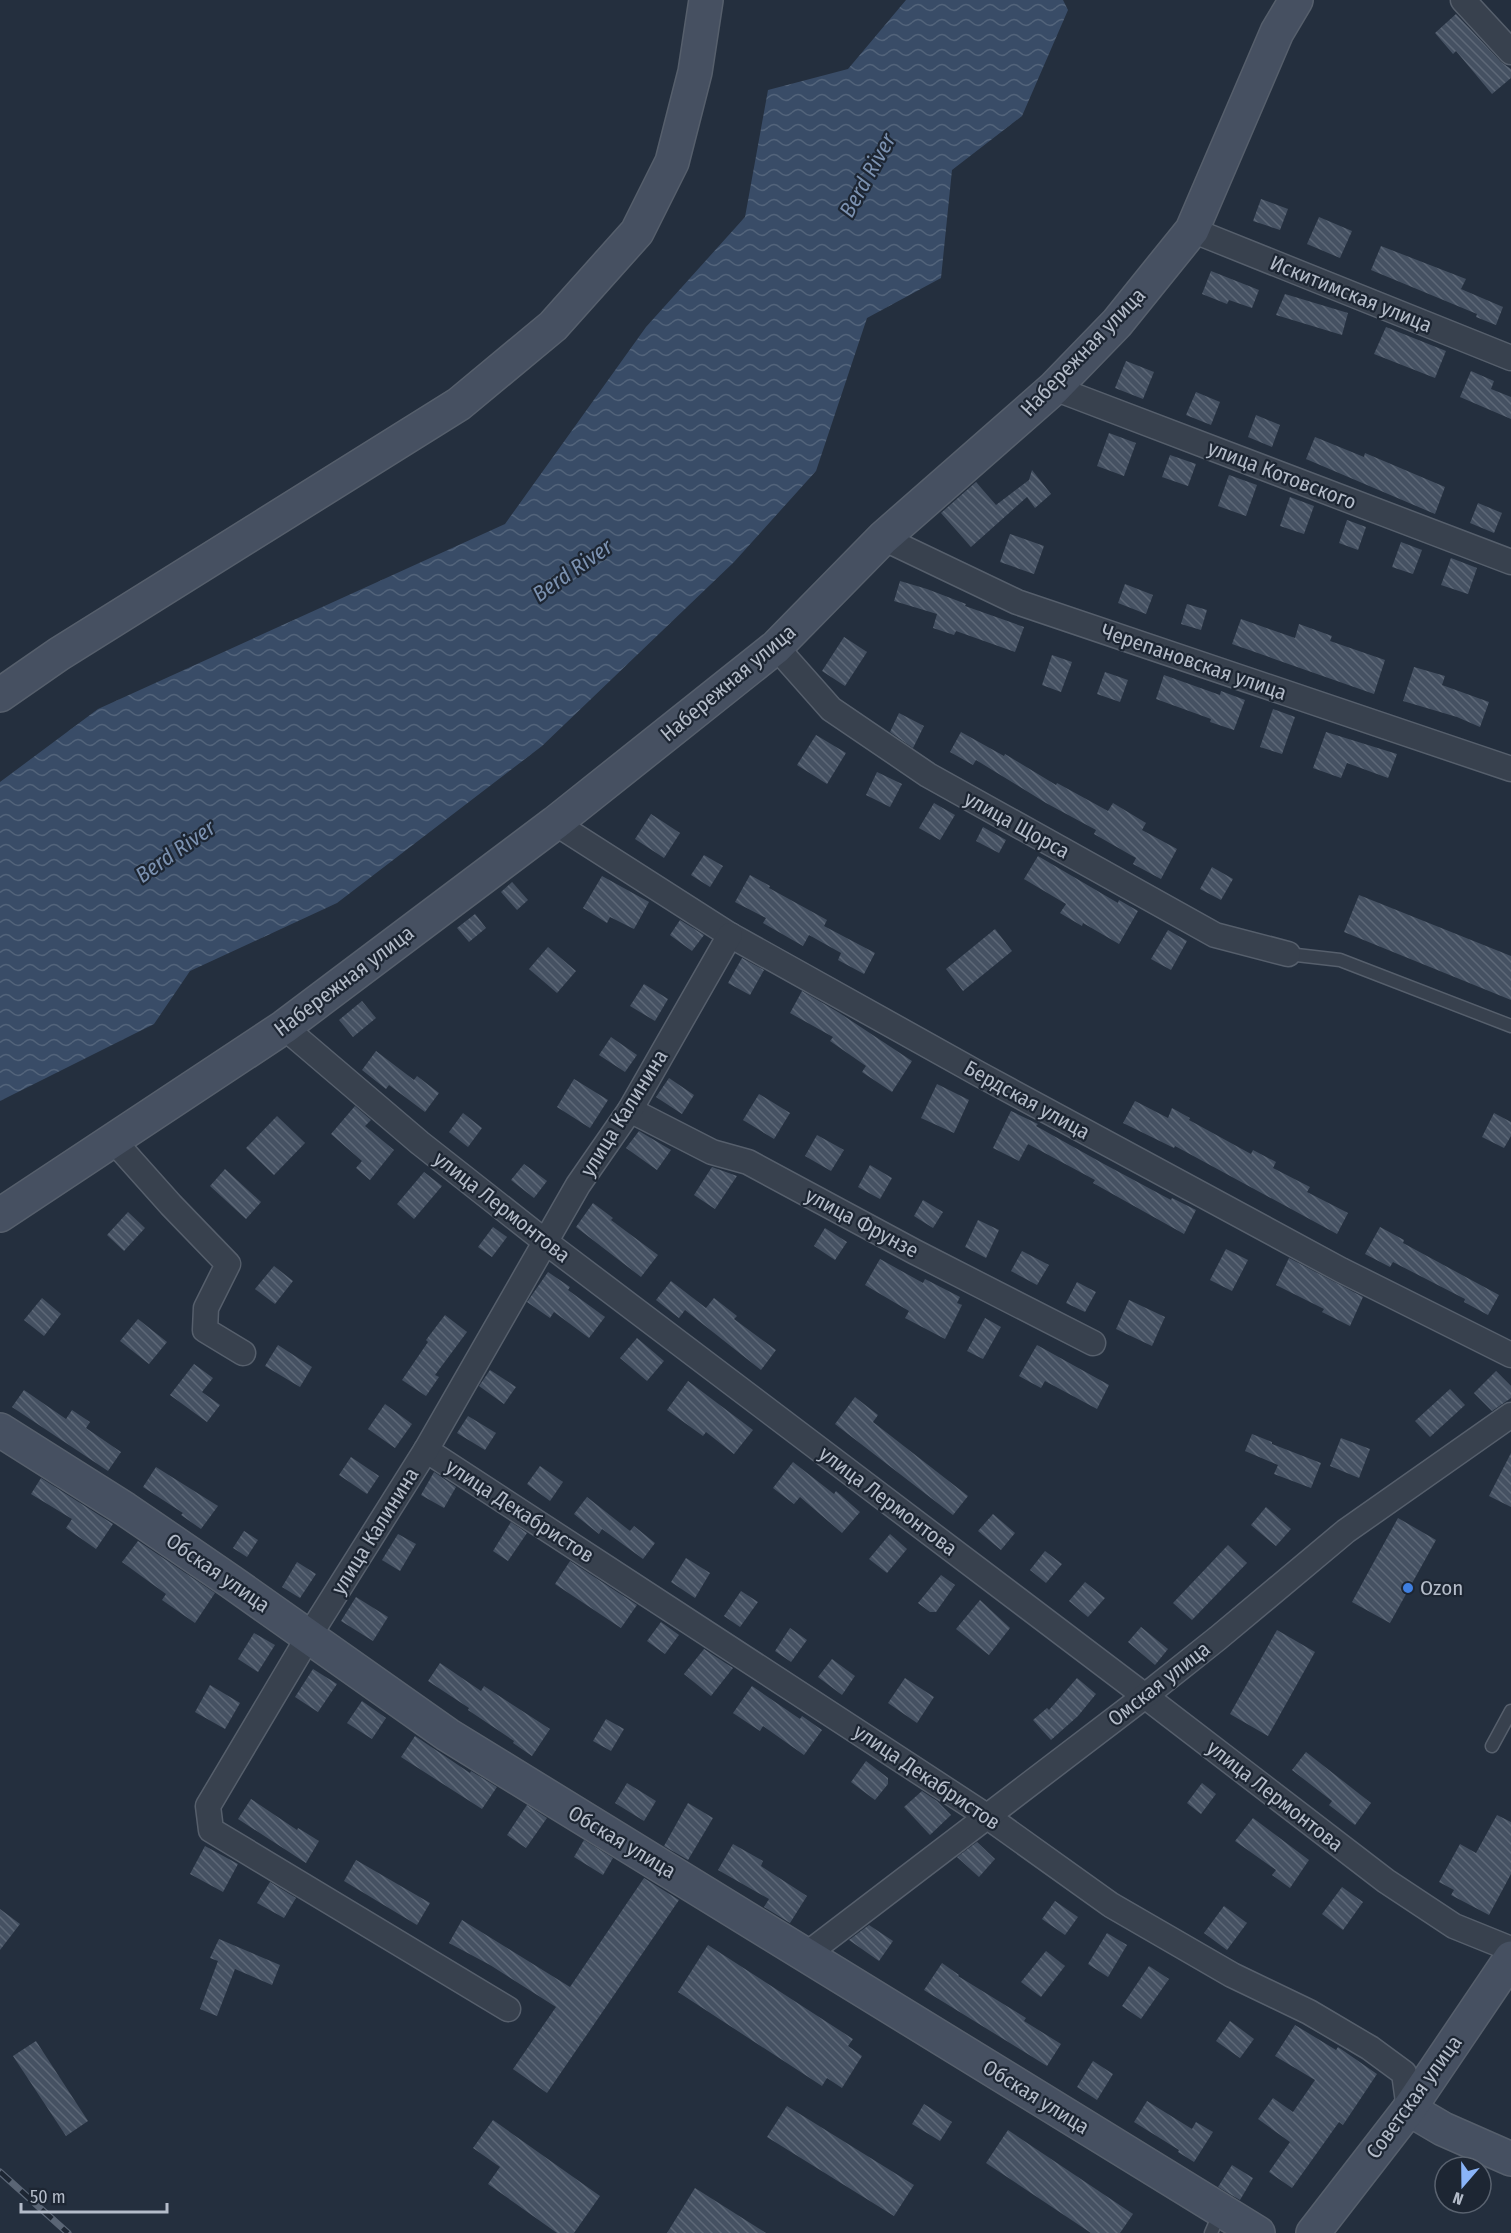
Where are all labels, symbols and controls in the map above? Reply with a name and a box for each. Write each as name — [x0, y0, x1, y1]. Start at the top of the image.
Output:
water label: Berd River — [833, 127, 902, 222]
street label: Искитимская улица — [1266, 250, 1436, 338]
street label: Набережная улица — [1015, 282, 1151, 422]
street label: улица Котовского — [1204, 435, 1360, 515]
water label: Berd River — [527, 532, 619, 608]
street label: Черепановская улица — [1098, 618, 1290, 706]
street label: Набережная улица — [655, 619, 801, 747]
street label: улица Щорса — [960, 785, 1074, 865]
water label: Berd River — [130, 813, 222, 889]
street label: Набережная улица — [269, 920, 419, 1042]
street label: улица Калинина — [575, 1045, 673, 1181]
street label: Бердская улица — [960, 1055, 1094, 1145]
street label: улица Лермонтова — [429, 1146, 575, 1268]
street label: улица Фрунзе — [801, 1182, 923, 1264]
street label: улица Лермонтова — [814, 1441, 962, 1561]
street label: улица Декабристов — [441, 1453, 599, 1569]
street label: улица Калинина — [326, 1463, 424, 1599]
street label: Обская улица — [161, 1528, 275, 1618]
place label: Ozon — [1420, 1575, 1463, 1601]
marker: Ozon — [1401, 1581, 1415, 1595]
street label: Омская улица — [1103, 1636, 1215, 1732]
street label: улица Декабристов — [849, 1718, 1005, 1836]
street label: улица Лермонтова — [1202, 1735, 1348, 1857]
street label: Обская улица — [564, 1800, 680, 1884]
street label: Советская улица — [1360, 2030, 1468, 2164]
street label: Обская улица — [978, 2054, 1094, 2140]
north arrow — [1433, 2155, 1493, 2215]
scale bar — [21, 2176, 166, 2214]
text: 50 m — [30, 2186, 66, 2208]
text: N — [1450, 2188, 1466, 2209]

